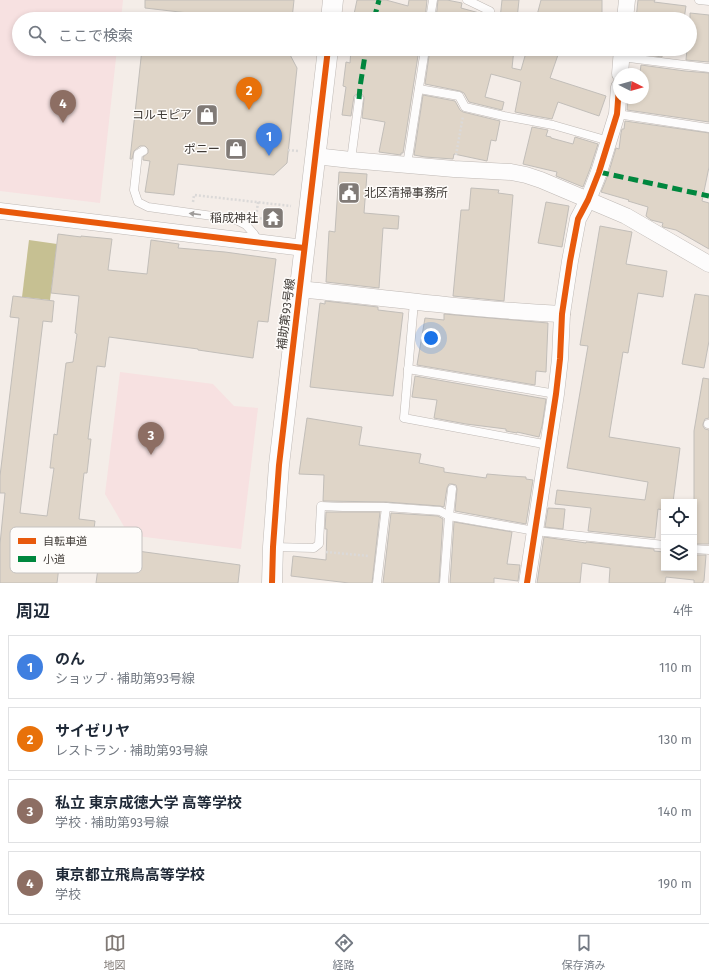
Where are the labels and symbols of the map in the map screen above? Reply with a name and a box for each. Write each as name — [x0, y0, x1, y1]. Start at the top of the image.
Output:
north arrow — [613, 68, 649, 104]
pin: 2 — [236, 77, 262, 110]
pin: 4 — [50, 90, 76, 123]
shop icon: コルモピア — [194, 102, 220, 128]
place label: コルモピア — [132, 108, 192, 122]
pin: 1 — [256, 123, 282, 156]
shop icon: ポニー — [223, 136, 249, 162]
place label: ポニー — [184, 142, 220, 156]
public building icon: 北区清掃事務所 — [336, 180, 362, 206]
place label: 北区清掃事務所 — [364, 186, 448, 200]
temple icon: 稲成神社 — [260, 205, 286, 231]
one-way arrow — [189, 210, 201, 217]
place label: 稲成神社 — [210, 211, 258, 225]
street label: 補助第93号線 — [275, 277, 297, 351]
your location — [421, 328, 441, 348]
pin: 3 — [138, 422, 164, 455]
legend — [10, 527, 142, 573]
text: 自転車道 — [43, 535, 87, 548]
text: 小道 — [43, 553, 65, 566]

